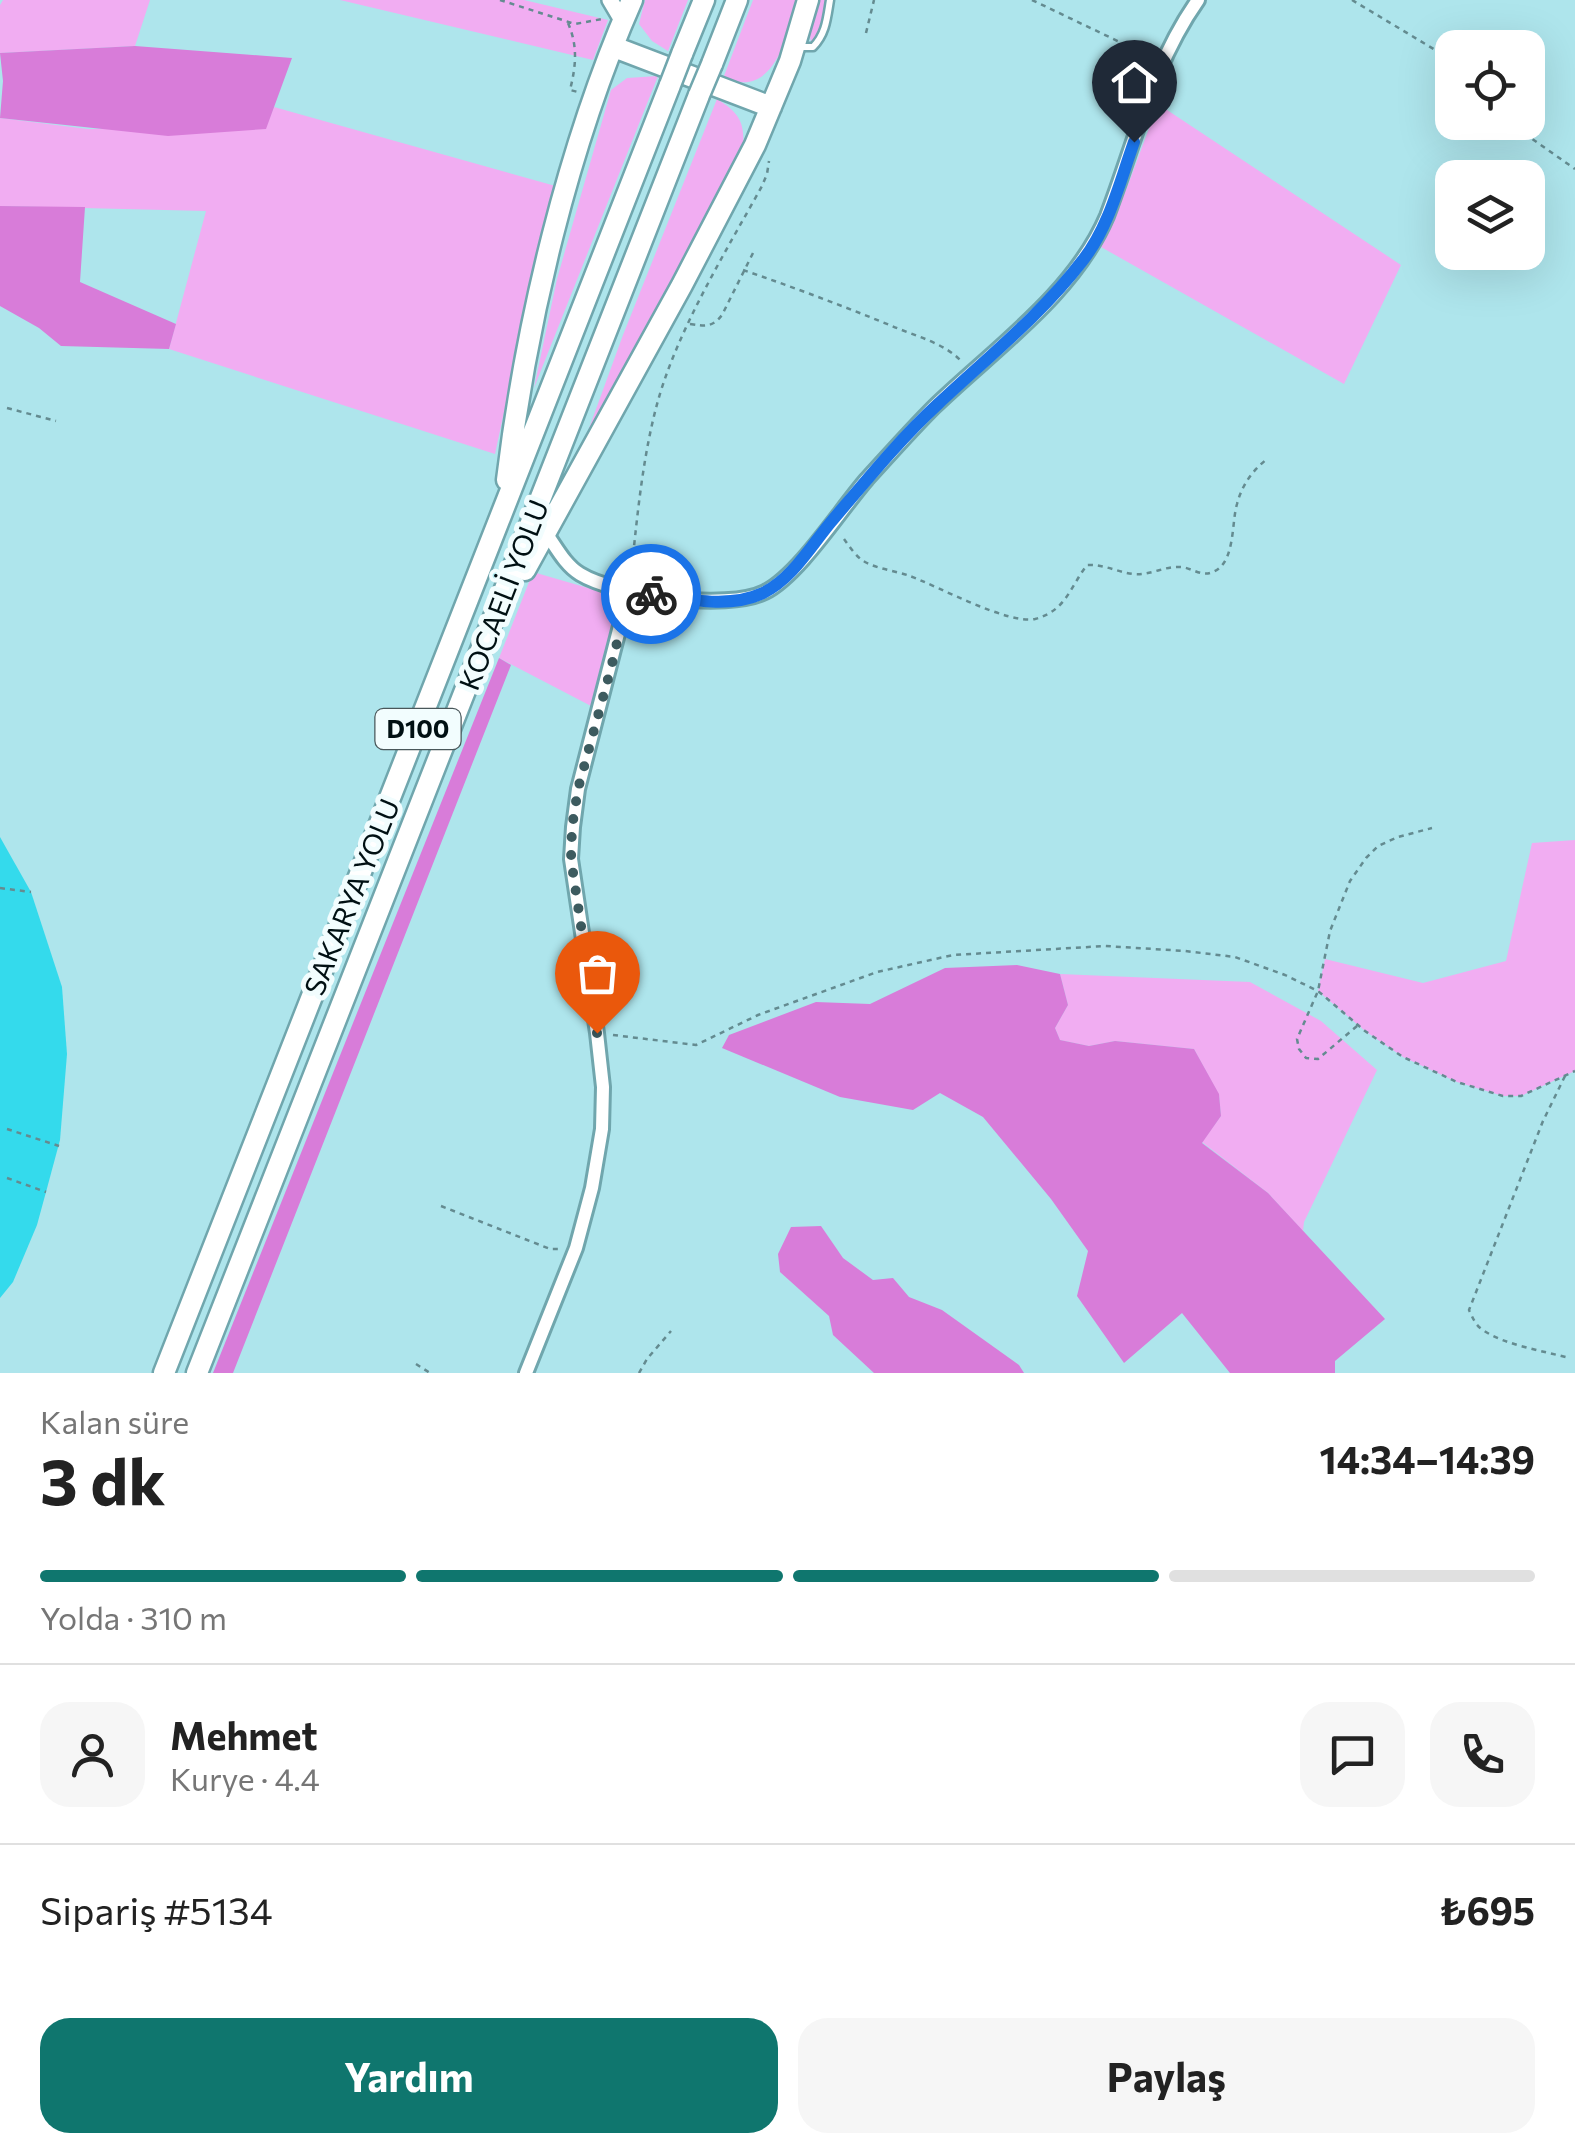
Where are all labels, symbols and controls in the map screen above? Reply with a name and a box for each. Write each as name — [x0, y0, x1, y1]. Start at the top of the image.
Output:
map controls — [1435, 30, 1545, 270]
button: locate — [1435, 30, 1545, 140]
pin — [1092, 40, 1177, 143]
icon: home — [1107, 55, 1162, 110]
button: layers — [1435, 160, 1545, 270]
street label: KOCAELİ YOLU — [451, 495, 555, 695]
courier — [601, 544, 701, 644]
icon: bike — [624, 567, 679, 622]
road number: D100 — [376, 709, 460, 749]
street label: SAKARYA YOLU — [296, 794, 406, 1000]
pin — [555, 931, 640, 1034]
icon: bag — [570, 946, 625, 1001]
text: Kalan süre — [40, 1401, 189, 1441]
text: 14:34–14:39 — [1320, 1435, 1535, 1482]
text: 3 dk — [40, 1439, 166, 1518]
text: Yolda · 310 m — [40, 1597, 227, 1637]
button: person — [40, 1702, 145, 1807]
button: chat — [1300, 1702, 1405, 1807]
button: phone — [1430, 1702, 1535, 1807]
text: Mehmet — [170, 1711, 317, 1758]
text: Kurye · 4.4 — [170, 1758, 320, 1798]
text: Sipariş #5134 — [40, 1886, 272, 1933]
text: ₺695 — [1439, 1886, 1535, 1933]
button: Yardım — [40, 2018, 778, 2133]
button: Paylaş — [798, 2018, 1535, 2133]

